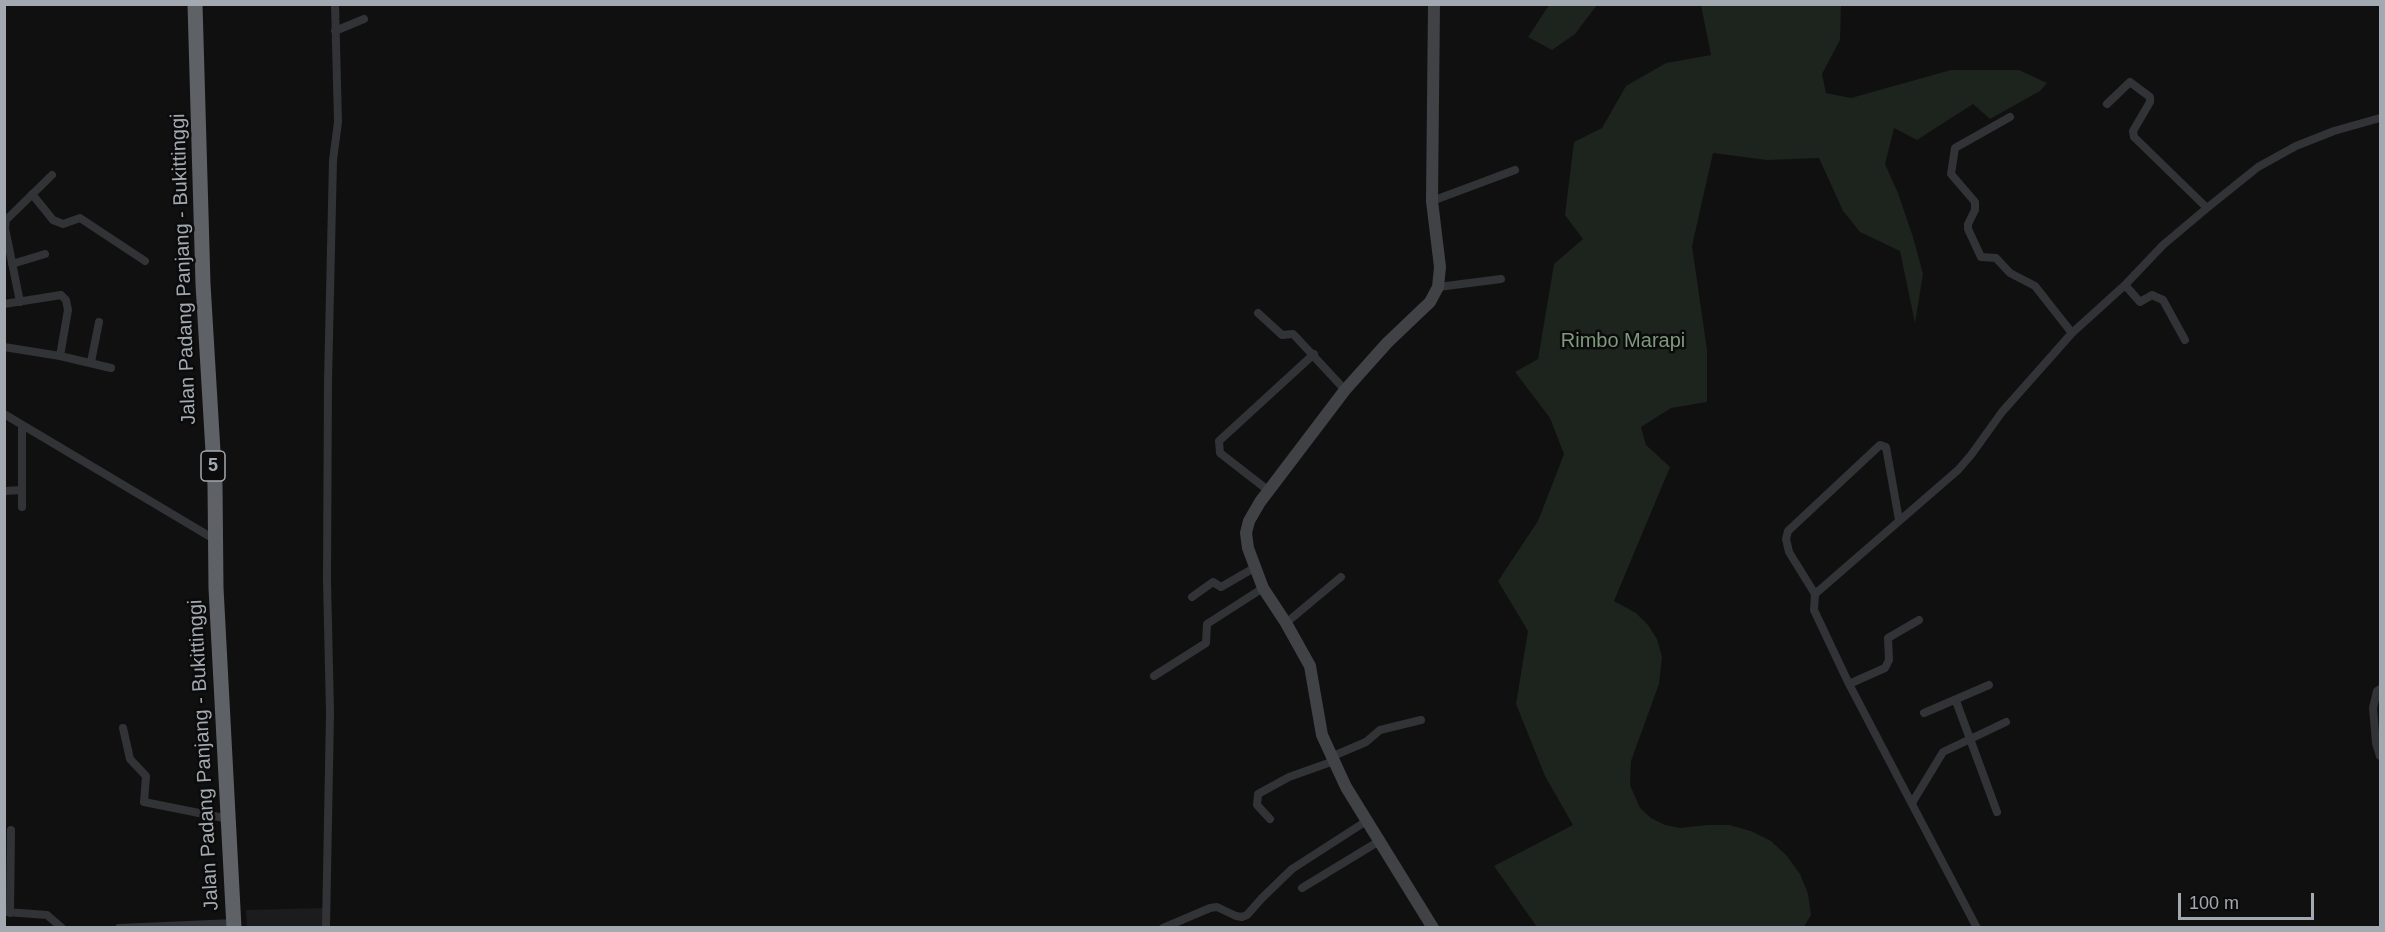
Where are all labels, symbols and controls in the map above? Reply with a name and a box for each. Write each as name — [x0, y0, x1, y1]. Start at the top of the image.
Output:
street label: Jalan Padang Panjang - Bukittinggi — [167, 113, 201, 425]
park label: Rimbo Marapi — [1561, 329, 1685, 353]
road number: 5 — [201, 451, 225, 481]
street label: Jalan Padang Panjang - Bukittinggi — [184, 599, 224, 911]
scale bar — [2181, 881, 2318, 919]
text: 100 m — [2189, 893, 2239, 913]

